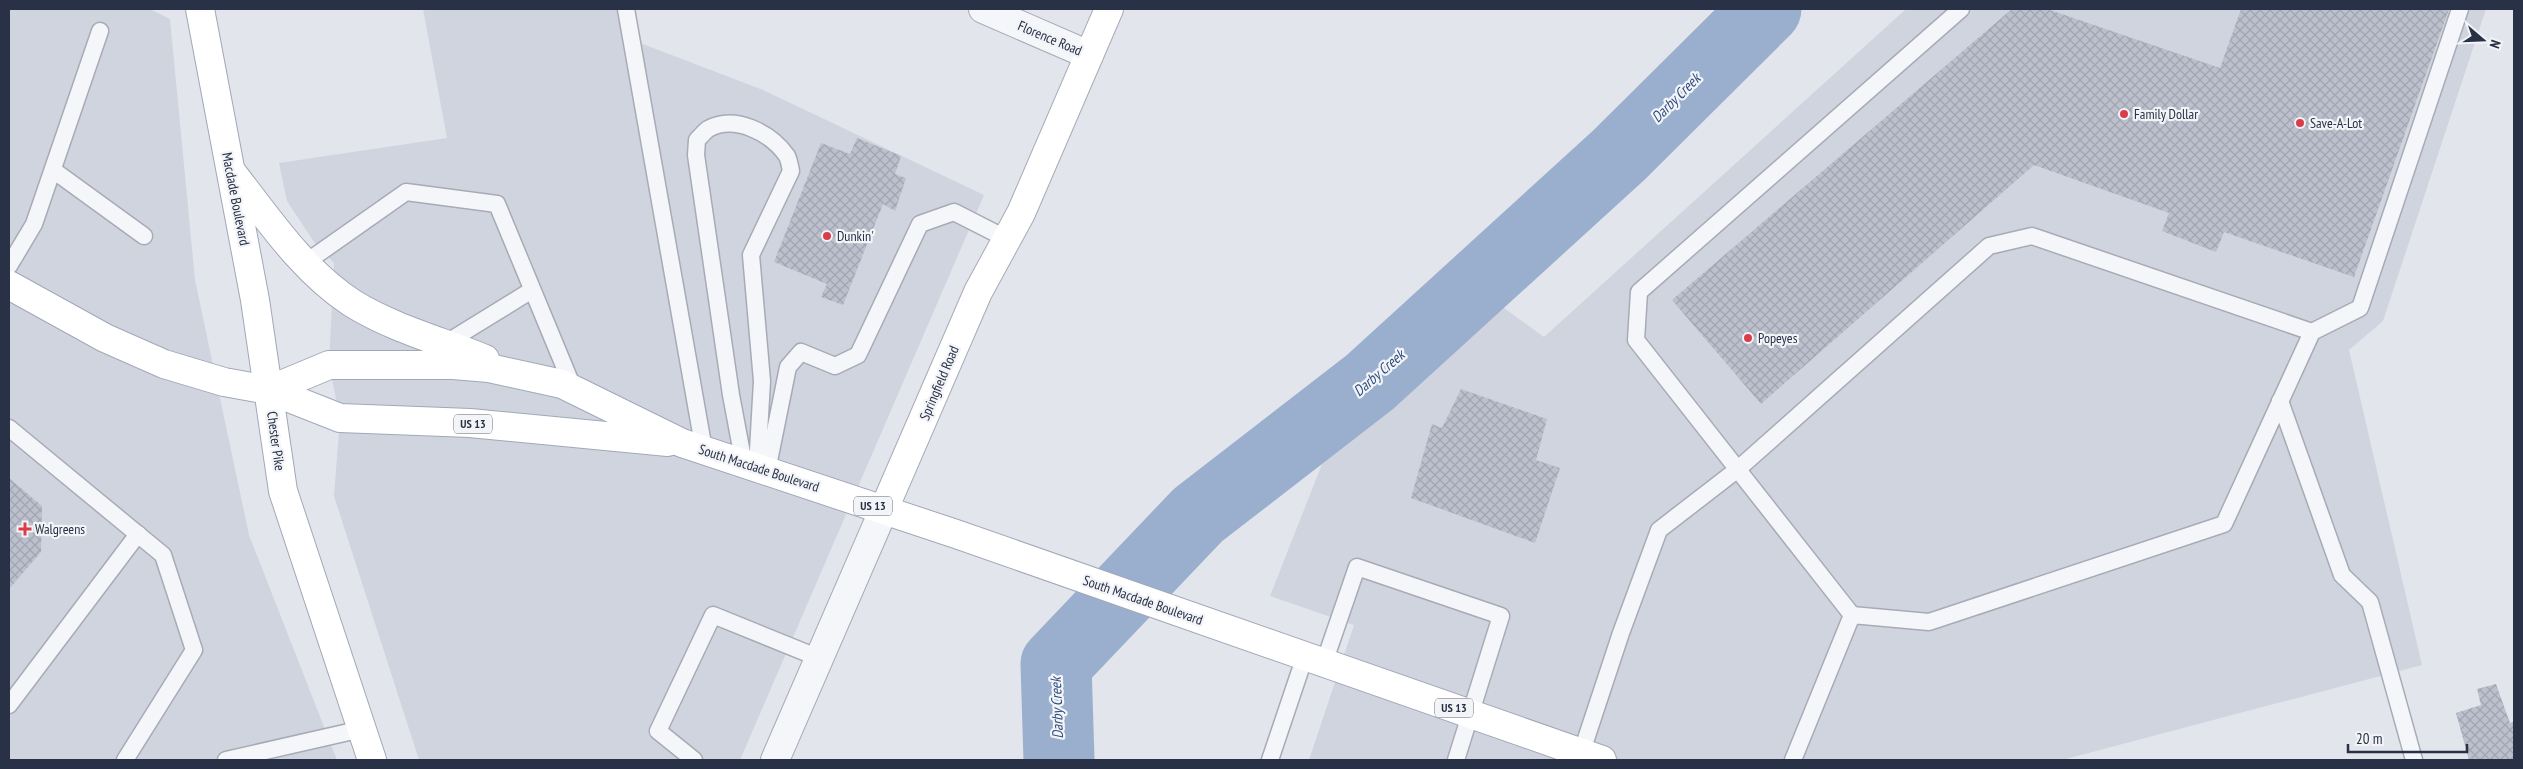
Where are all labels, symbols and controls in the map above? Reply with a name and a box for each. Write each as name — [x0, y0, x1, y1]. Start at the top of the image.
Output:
north arrow — [2458, 15, 2508, 65]
street label: Florence Road — [1015, 16, 1085, 60]
text: N — [2486, 38, 2505, 51]
water label: Darby Creek — [1647, 68, 1706, 126]
place label: Family Dollar — [2134, 105, 2198, 123]
marker: Family Dollar — [2118, 108, 2130, 120]
place label: Save-A-Lot — [2310, 114, 2362, 132]
marker: Save-A-Lot — [2294, 117, 2306, 129]
street label: Macdade Boulevard — [218, 151, 254, 247]
place label: Dunkin' — [837, 227, 874, 245]
marker: Dunkin' — [821, 230, 833, 242]
place label: Popeyes — [1758, 329, 1798, 347]
marker: Popeyes — [1742, 332, 1754, 344]
street label: Springfield Road — [915, 343, 963, 423]
water label: Darby Creek — [1349, 344, 1410, 400]
street label: Chester Pike — [263, 410, 289, 472]
road number: US 13 — [454, 414, 492, 434]
street label: South Macdade Boulevard — [697, 440, 821, 496]
road number: US 13 — [854, 496, 892, 516]
place label: Walgreens — [35, 520, 85, 538]
marker: Walgreens — [19, 523, 31, 535]
street label: South Macdade Boulevard — [1081, 571, 1205, 629]
water label: Darby Creek — [1046, 675, 1067, 739]
road number: US 13 — [1435, 698, 1473, 718]
scale bar — [2348, 722, 2467, 754]
text: 20 m — [2356, 729, 2382, 748]

